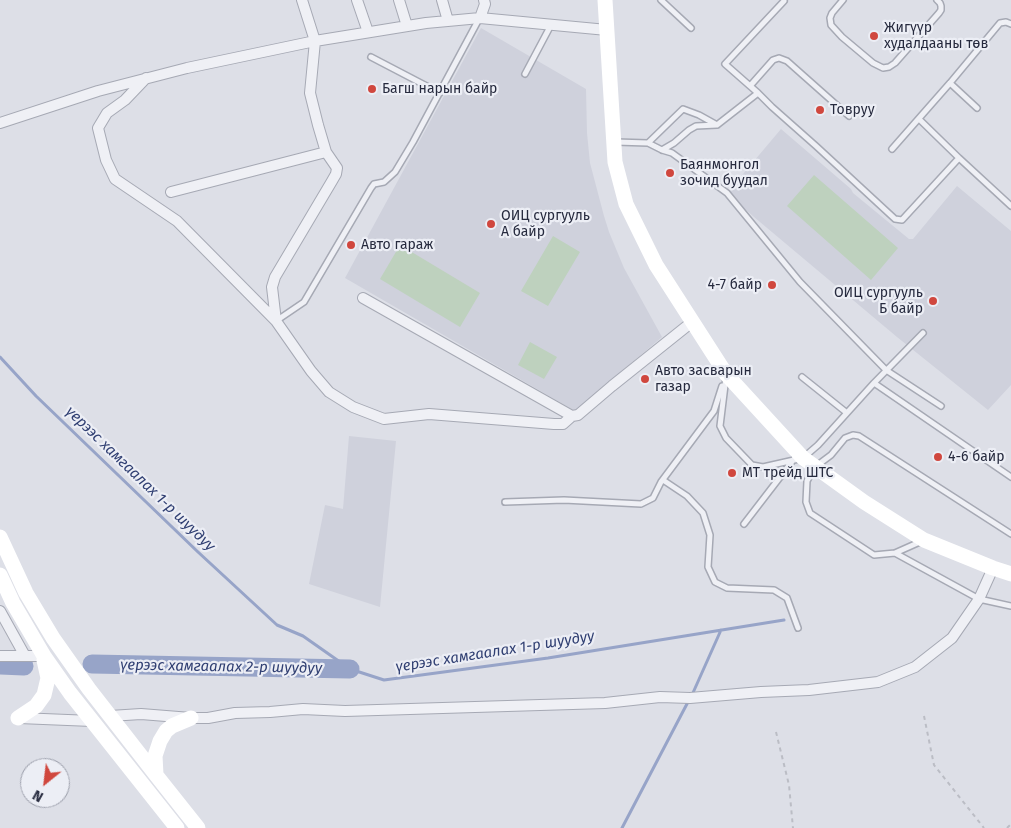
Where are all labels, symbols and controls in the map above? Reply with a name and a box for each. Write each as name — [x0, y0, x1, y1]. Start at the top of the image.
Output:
place label: Жигүүр худалдааны төв — [884, 20, 988, 52]
marker: Жигүүр худалдааны төв — [868, 30, 880, 42]
place label: Багш нарын байр — [382, 81, 497, 97]
marker: Багш нарын байр — [366, 83, 378, 95]
place label: Товруу — [830, 102, 875, 118]
marker: Товруу — [814, 104, 826, 116]
place label: Баянмонгол зочид буудал — [680, 157, 768, 190]
marker: Баянмонгол зочид буудал — [664, 167, 676, 179]
place label: ОИЦ сургууль А байр — [501, 208, 590, 240]
marker: ОИЦ сургууль А байр — [485, 218, 497, 230]
place label: Авто гараж — [361, 237, 433, 253]
marker: Авто гараж — [345, 239, 357, 251]
place label: 4-7 байр — [708, 277, 762, 293]
marker: 4-7 байр — [766, 279, 778, 291]
place label: ОИЦ сургууль Б байр — [834, 285, 923, 318]
marker: ОИЦ сургууль Б байр — [927, 295, 939, 307]
place label: Авто засварын газар — [655, 363, 752, 396]
marker: Авто засварын газар — [639, 373, 651, 385]
water label: үерээс хамгаалах 1-р шуудуу — [61, 403, 219, 555]
place label: 4-6 байр — [948, 449, 1005, 465]
marker: 4-6 байр — [932, 451, 944, 463]
place label: МТ трейд ШТС — [742, 465, 833, 481]
marker: МТ трейд ШТС — [726, 467, 738, 479]
water label: үерээс хамгаалах 1-р шуудуу — [394, 627, 596, 677]
water label: үерээс хамгаалах 2-р шуудуу — [120, 656, 322, 678]
north arrow — [20, 758, 70, 808]
text: N — [30, 786, 46, 805]

